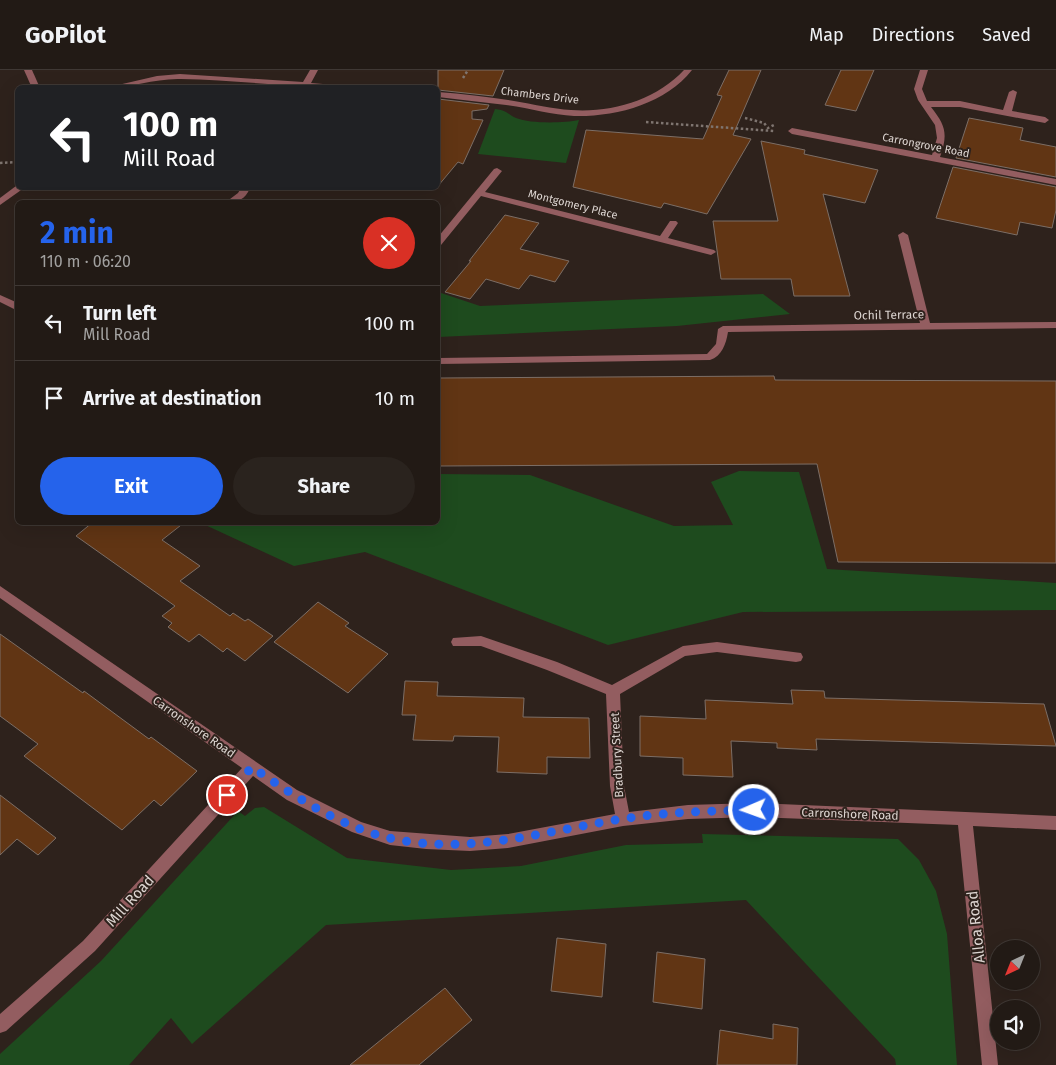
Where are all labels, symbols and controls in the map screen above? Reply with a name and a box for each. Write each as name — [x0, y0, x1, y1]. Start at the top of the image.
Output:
text: GoPilot — [25, 21, 106, 49]
text: Map — [809, 24, 844, 46]
text: Directions — [872, 24, 954, 46]
text: Saved — [982, 24, 1031, 46]
street label: Chambers Drive — [500, 84, 580, 107]
text: 100 m — [123, 103, 218, 145]
icon: left — [40, 105, 105, 170]
street label: Carrongrove Road — [881, 131, 971, 160]
text: Mill Road — [123, 145, 216, 172]
street label: Montgomery Place — [527, 187, 619, 222]
text: 2 min — [40, 215, 114, 251]
button: close — [363, 217, 415, 269]
text: 110 m · 06:20 — [40, 252, 131, 271]
text: Turn left — [83, 302, 157, 325]
street label: Ochil Terrace — [854, 307, 924, 323]
icon: left — [40, 309, 68, 337]
text: 100 m — [364, 312, 415, 335]
text: Mill Road — [83, 325, 150, 344]
icon: arrive — [40, 384, 68, 412]
text: Arrive at destination — [83, 387, 262, 410]
text: 10 m — [375, 387, 415, 410]
button: Exit — [40, 457, 223, 515]
button: Share — [233, 457, 415, 515]
street label: Carronshore Road — [150, 693, 238, 761]
street label: Bradbury Street — [608, 711, 626, 798]
pin — [206, 774, 248, 816]
icon: arrive — [213, 781, 241, 809]
position arrow — [727, 783, 779, 835]
street label: Carronshore Road — [801, 805, 899, 823]
street label: Mill Road — [102, 871, 158, 931]
street label: Alloa Road — [963, 890, 989, 964]
north arrow — [990, 940, 1040, 990]
map controls — [990, 940, 1040, 1050]
button: sound — [990, 1000, 1040, 1050]

